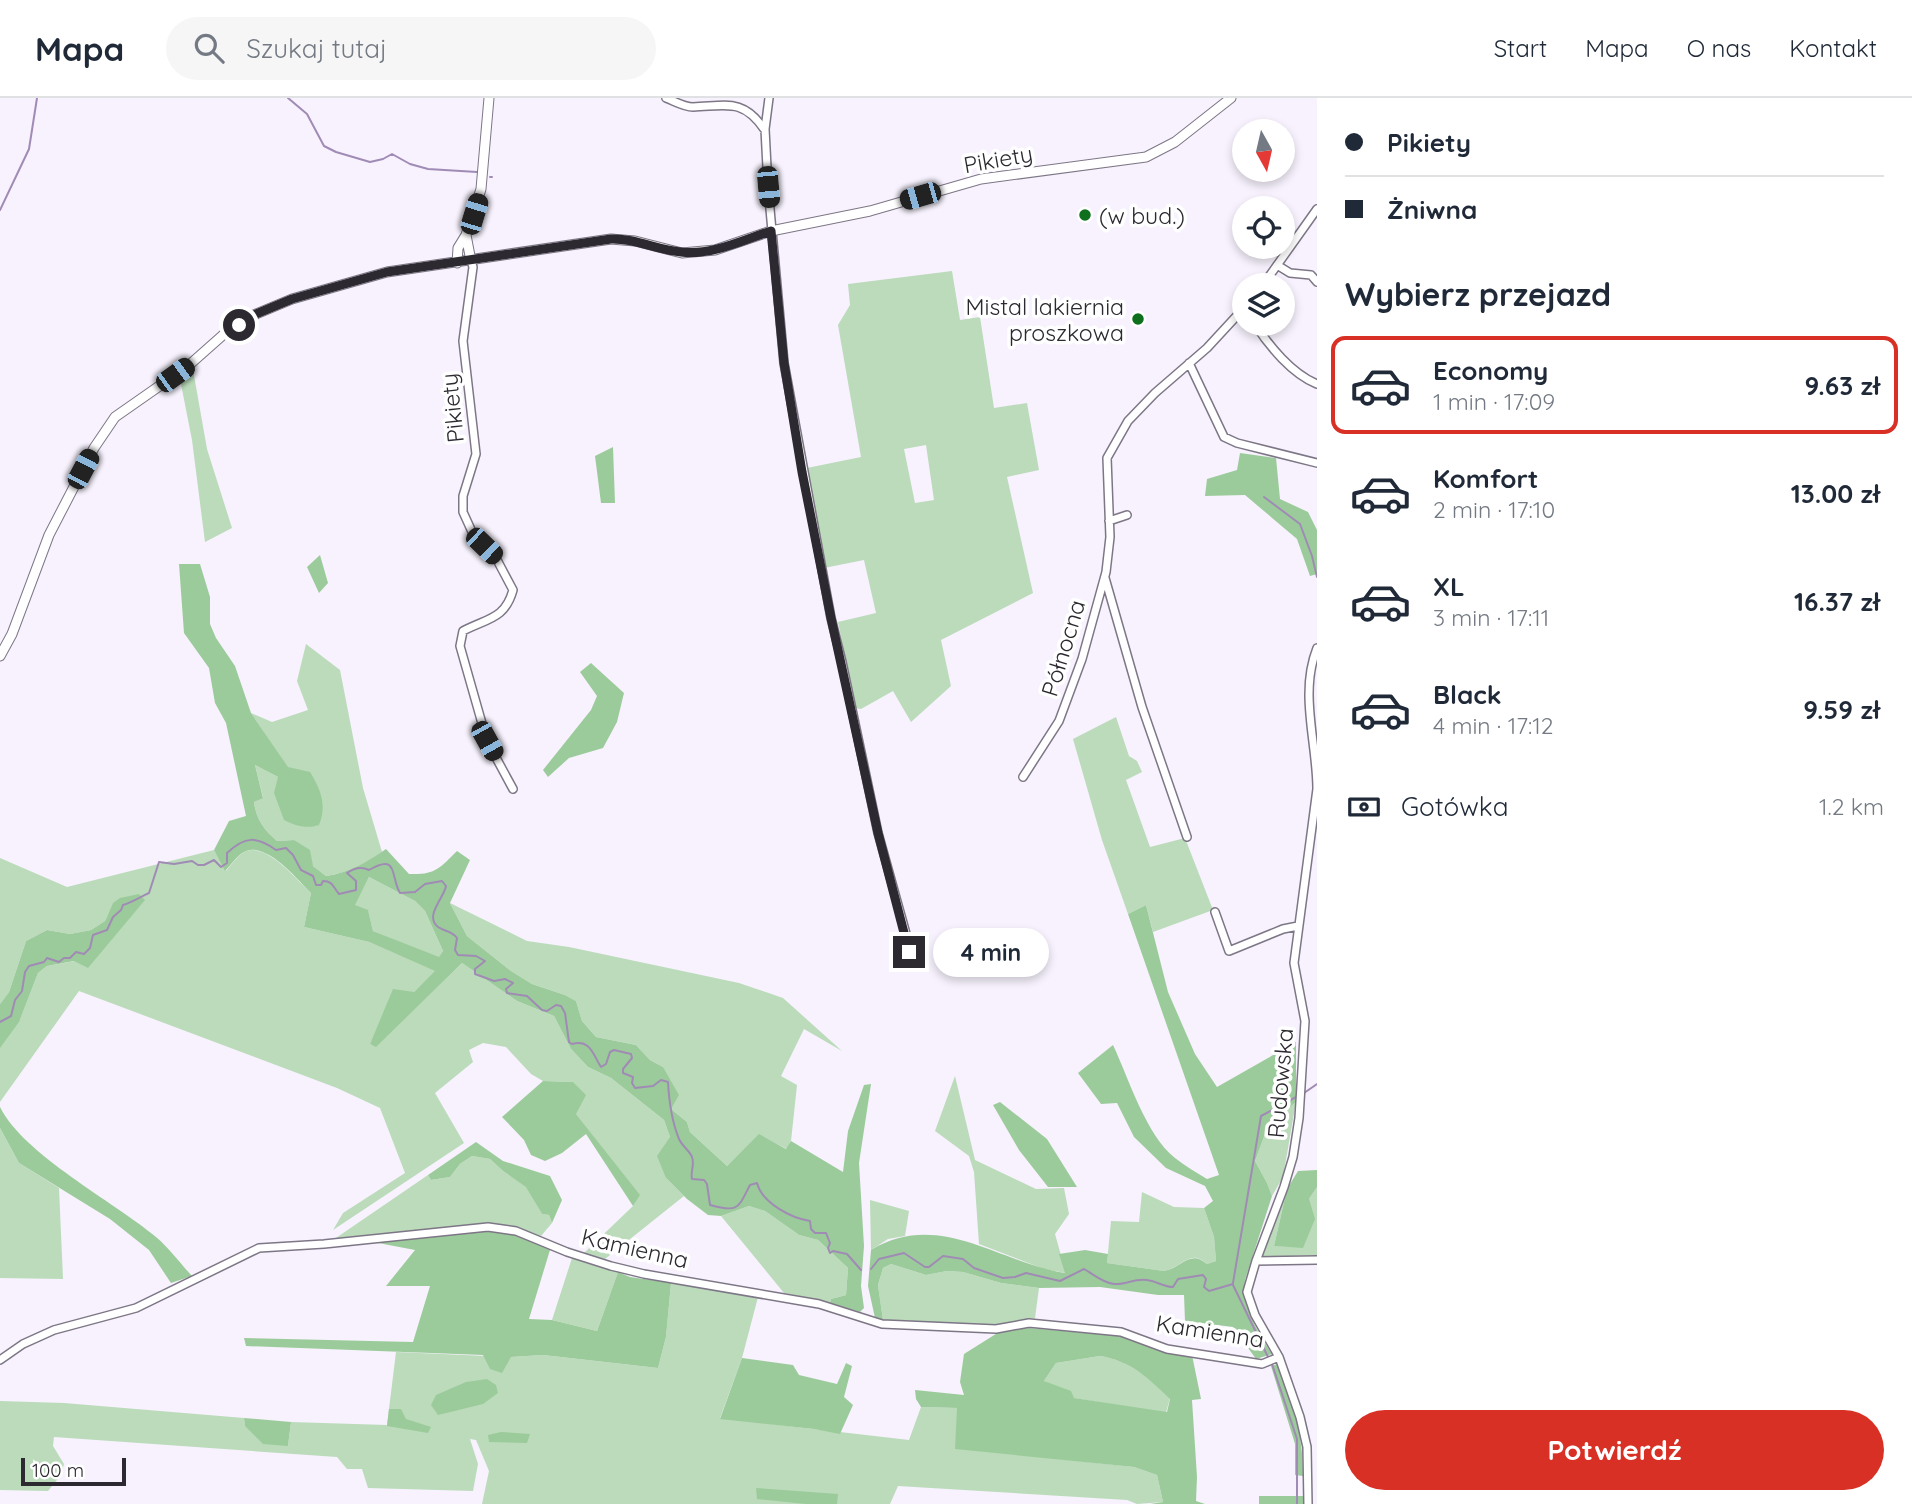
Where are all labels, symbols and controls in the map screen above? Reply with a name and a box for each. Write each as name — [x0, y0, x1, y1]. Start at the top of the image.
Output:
search box — [166, 17, 656, 80]
text: Mapa — [35, 28, 124, 69]
icon: search — [190, 29, 228, 67]
text: Szukaj tutaj — [246, 32, 387, 65]
text: Start — [1494, 33, 1547, 63]
text: Mapa — [1585, 33, 1649, 63]
text: O nas — [1687, 33, 1751, 63]
text: Kontakt — [1789, 33, 1877, 63]
north arrow — [1232, 119, 1295, 182]
map controls — [1232, 119, 1295, 336]
text: Pikiety — [1387, 126, 1471, 159]
street label: Pikiety — [961, 139, 1035, 179]
car — [756, 165, 781, 209]
car — [897, 180, 944, 212]
car — [458, 191, 491, 237]
text: Żniwna — [1387, 193, 1477, 226]
button: locate — [1232, 196, 1295, 259]
place label: (w bud.) — [1099, 201, 1185, 230]
marker: (w bud.) — [1077, 207, 1093, 223]
button: layers — [1232, 273, 1295, 336]
text: Wybierz przejazd — [1345, 274, 1611, 314]
place label: Mistal lakiernia proszkowa — [966, 292, 1124, 347]
route start — [223, 309, 255, 341]
marker: Mistal lakiernia proszkowa — [1130, 311, 1146, 327]
car — [152, 354, 199, 396]
icon: car — [1349, 354, 1412, 417]
text: Economy — [1433, 354, 1548, 387]
text: 9.63 zł — [1805, 369, 1880, 402]
street label: Pikiety — [434, 372, 470, 444]
text: 1 min · 17:09 — [1433, 387, 1555, 416]
car — [64, 446, 103, 492]
icon: car — [1349, 462, 1412, 525]
text: Komfort — [1433, 462, 1538, 495]
text: 13.00 zł — [1791, 477, 1880, 510]
text: 2 min · 17:10 — [1433, 495, 1555, 524]
car — [462, 524, 507, 568]
icon: car — [1349, 570, 1412, 633]
text: XL — [1433, 570, 1465, 603]
text: 16.37 zł — [1794, 585, 1880, 618]
street label: Północna — [1035, 596, 1091, 700]
text: 3 min · 17:11 — [1433, 603, 1549, 632]
icon: car — [1349, 678, 1412, 741]
text: Black — [1433, 678, 1502, 711]
text: 9.59 zł — [1803, 693, 1880, 726]
text: 4 min · 17:12 — [1433, 711, 1554, 740]
car — [468, 718, 507, 764]
icon: cash — [1345, 788, 1383, 826]
text: Gotówka — [1401, 790, 1508, 823]
text: 1.2 km — [1819, 792, 1884, 821]
callout: 4 min — [934, 928, 1049, 976]
route end — [893, 936, 925, 968]
text: 4 min — [961, 938, 1021, 967]
street label: Rudowska — [1261, 1027, 1299, 1139]
street label: Kamienna — [579, 1222, 691, 1274]
street label: Kamienna — [1154, 1308, 1266, 1354]
button: Potwierdź — [1345, 1410, 1884, 1490]
scale bar — [21, 1455, 126, 1487]
text: 100 m — [32, 1458, 84, 1482]

